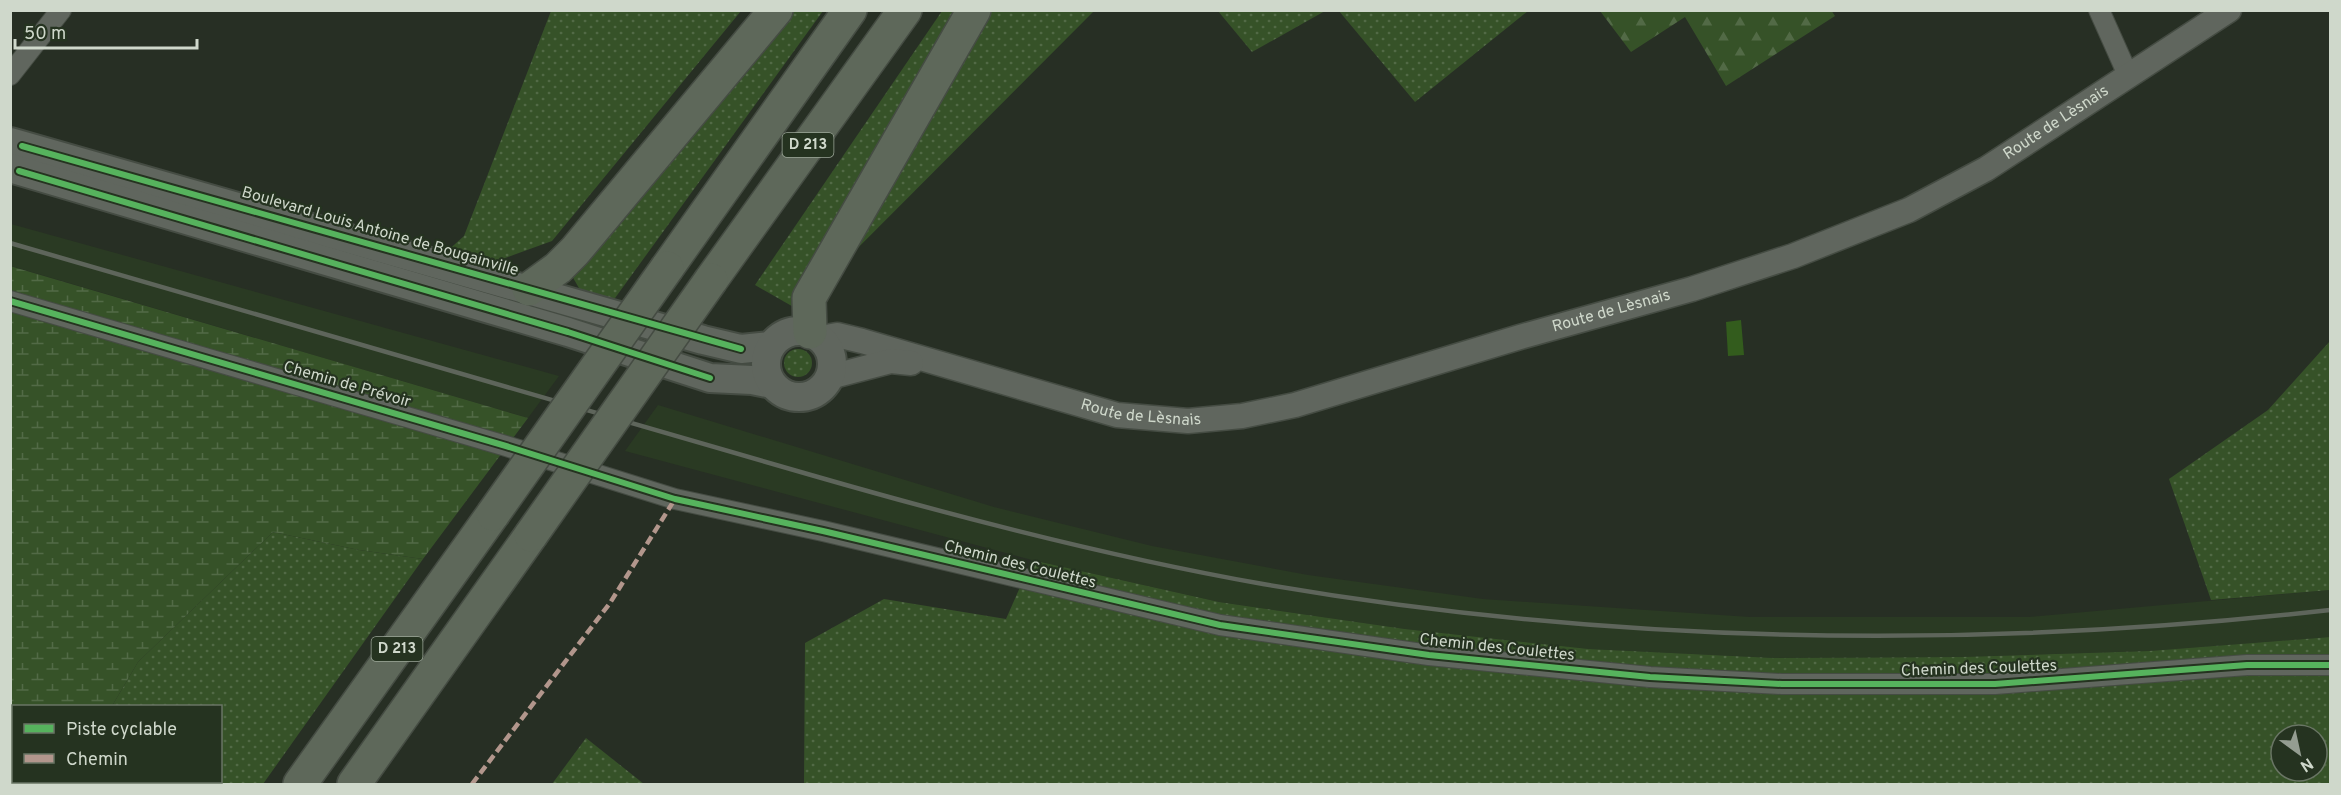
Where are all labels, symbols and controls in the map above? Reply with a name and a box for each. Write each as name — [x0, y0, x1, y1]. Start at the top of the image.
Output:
scale bar — [15, 12, 196, 50]
text: 50 m — [24, 23, 66, 46]
street label: Route de Lèsnais — [2000, 81, 2113, 165]
road number: D 213 — [782, 133, 834, 157]
street label: Boulevard Louis Antoine de Bougainville — [239, 183, 521, 281]
street label: Route de Lèsnais — [1550, 285, 1673, 338]
street label: Chemin de Prévoir — [281, 357, 413, 413]
street label: Route de Lèsnais — [1078, 395, 1202, 431]
street label: Chemin des Coulettes — [942, 536, 1098, 594]
street label: Chemin des Coulettes — [1418, 630, 1576, 666]
road number: D 213 — [372, 637, 422, 661]
street label: Chemin des Coulettes — [1901, 656, 2057, 682]
legend — [12, 705, 222, 783]
text: Piste cyclable — [66, 719, 177, 742]
north arrow — [2269, 723, 2329, 783]
text: Chemin — [66, 749, 128, 772]
text: N — [2296, 752, 2316, 775]

